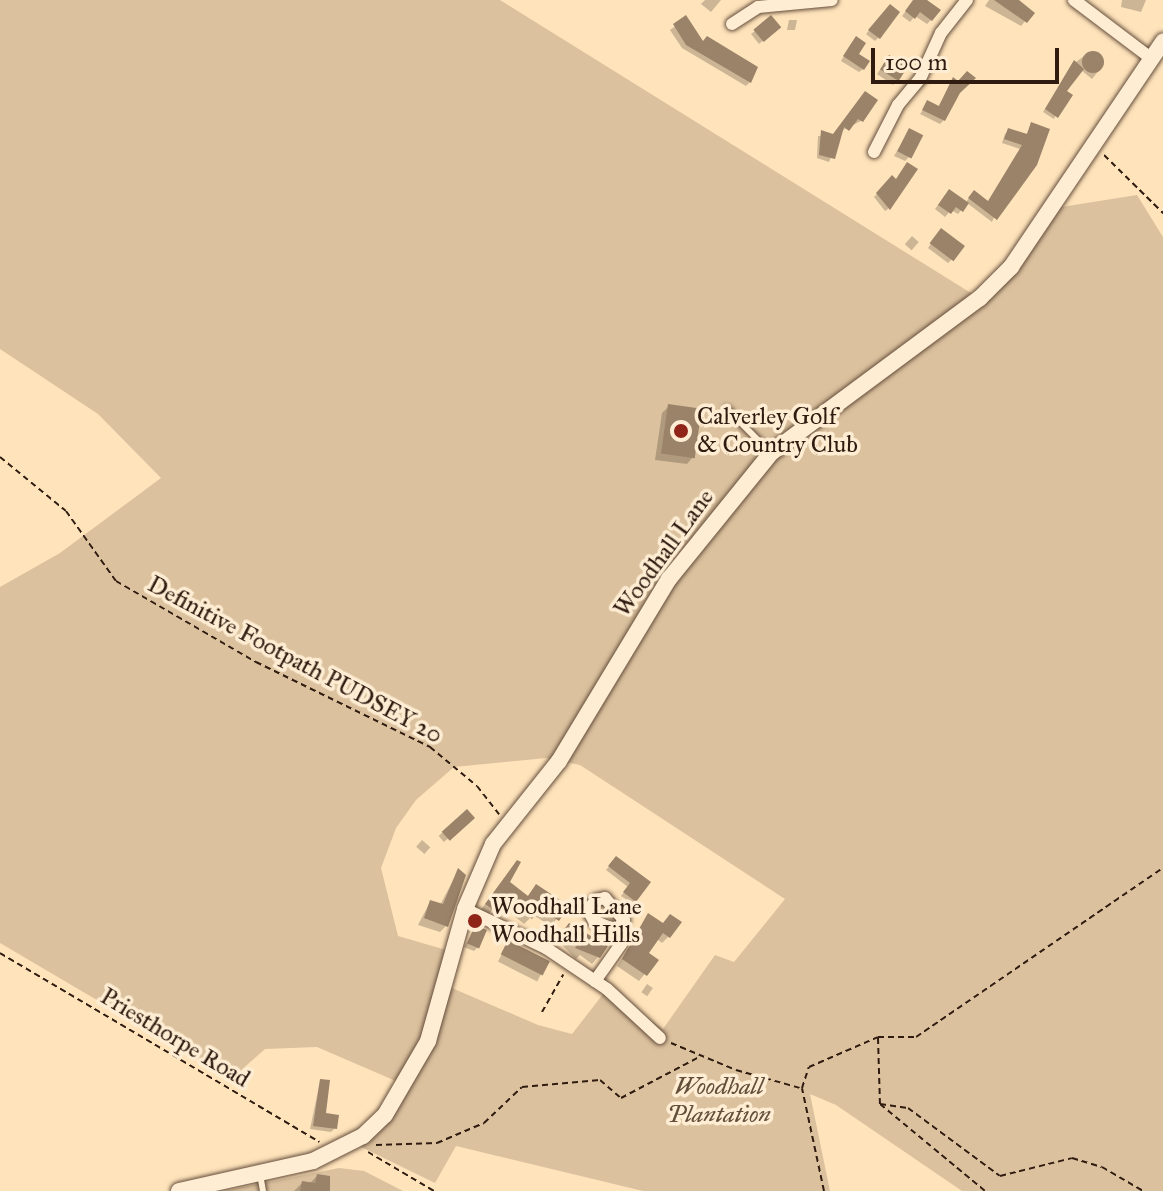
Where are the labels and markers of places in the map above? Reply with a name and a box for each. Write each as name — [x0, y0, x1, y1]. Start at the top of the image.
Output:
place label: Calverley Golf & Country Club — [697, 403, 858, 459]
marker: Calverley Golf & Country Club — [672, 422, 690, 440]
place label: Woodhall Lane Woodhall Hills — [491, 893, 642, 949]
marker: Woodhall Lane Woodhall Hills — [466, 912, 484, 930]

